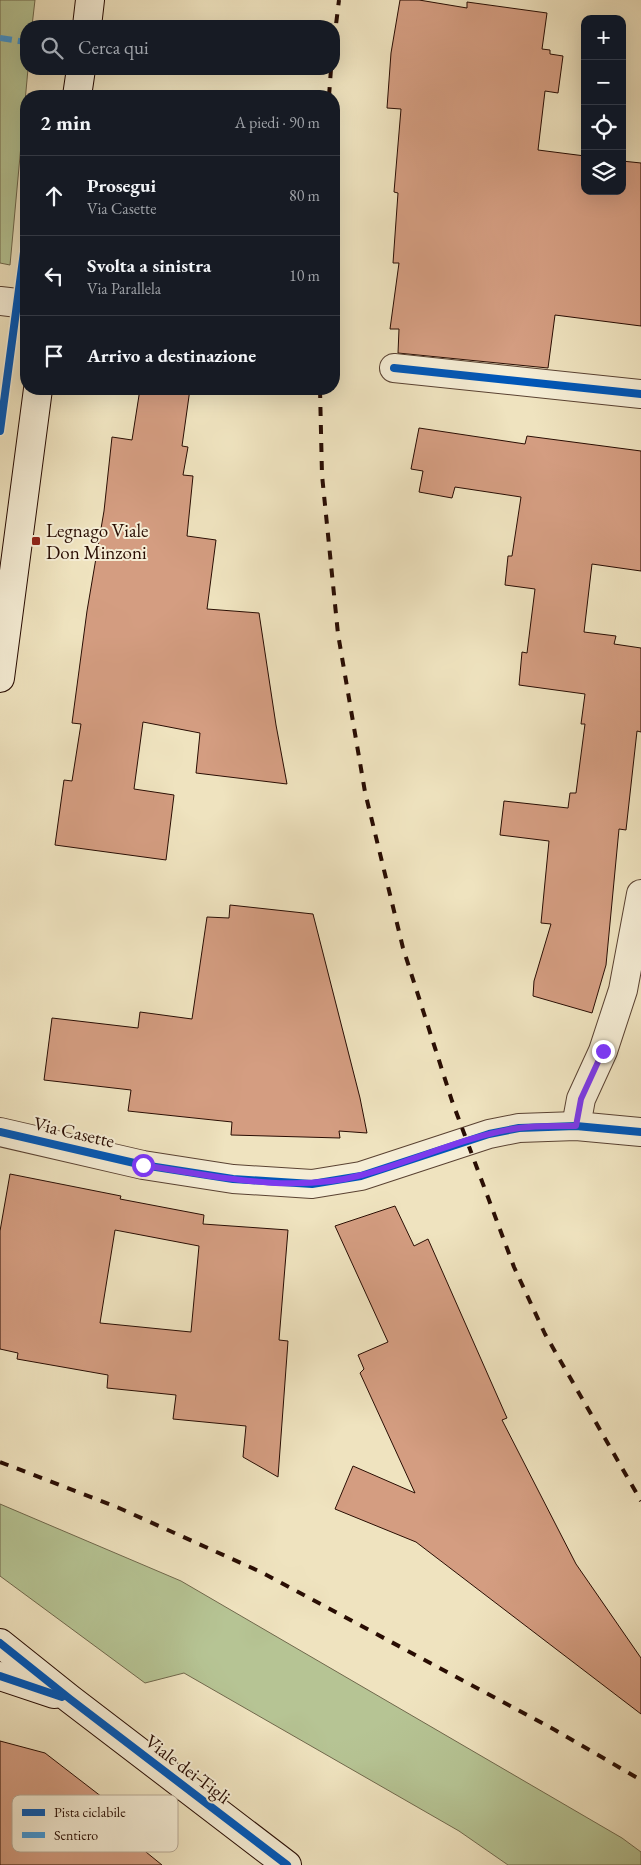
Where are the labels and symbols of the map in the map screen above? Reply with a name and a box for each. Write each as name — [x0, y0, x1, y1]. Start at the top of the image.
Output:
place label: Legnago Viale Don Minzoni — [46, 518, 148, 565]
marker: Legnago Viale Don Minzoni — [30, 535, 42, 547]
route end — [592, 1040, 615, 1063]
street label: Via Casette — [31, 1111, 117, 1153]
route start — [132, 1154, 155, 1177]
street label: Viale dei Tigli — [140, 1729, 236, 1809]
legend — [12, 1795, 178, 1852]
text: Pista ciclabile — [54, 1803, 126, 1821]
text: Sentiero — [54, 1826, 98, 1844]

